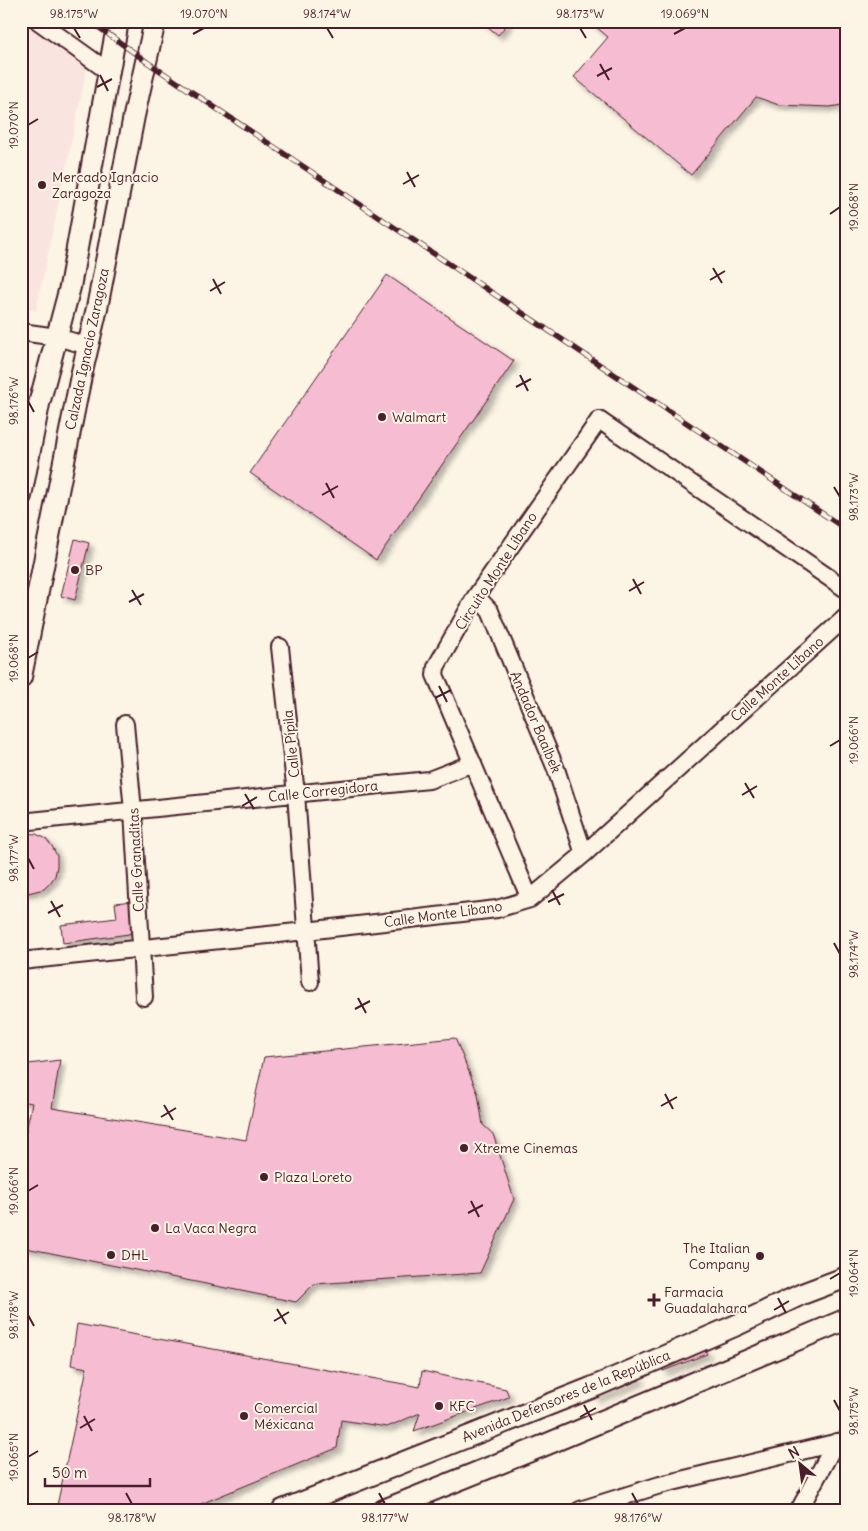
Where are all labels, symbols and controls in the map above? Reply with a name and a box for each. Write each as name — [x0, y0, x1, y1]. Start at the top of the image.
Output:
text: 98.175°W — [50, 6, 98, 21]
text: 19.070°N — [180, 6, 228, 21]
text: 98.174°W — [303, 6, 351, 21]
text: 98.173°W — [556, 6, 604, 21]
text: 19.069°N — [661, 6, 709, 21]
text: 19.070°N — [6, 101, 21, 149]
place label: Mercado Ignacio Zaragoza — [52, 168, 159, 202]
marker: Mercado Ignacio Zaragoza — [36, 179, 48, 191]
text: 19.068°N — [846, 183, 861, 231]
street label: Calzada Ignacio Zaragoza — [61, 267, 113, 431]
text: 98.176°W — [6, 377, 21, 425]
place label: Walmart — [392, 408, 446, 426]
marker: Walmart — [376, 411, 388, 423]
text: 98.173°W — [846, 473, 861, 521]
street label: Circuito Monte Líbano — [451, 508, 541, 633]
place label: BP — [85, 561, 103, 579]
marker: BP — [69, 564, 81, 576]
street label: Calle Monte Líbano — [727, 632, 827, 726]
text: 19.068°N — [6, 634, 21, 682]
street label: Andador Baalbek — [506, 668, 566, 776]
street label: Calle Pípila — [278, 709, 304, 779]
text: 19.066°N — [846, 716, 861, 764]
street label: Calle Corregidora — [267, 776, 379, 806]
street label: Calle Granaditas — [124, 807, 148, 913]
text: 98.177°W — [6, 834, 21, 882]
street label: Calle Monte Líbano — [383, 897, 503, 931]
text: 98.174°W — [846, 930, 861, 978]
place label: Xtreme Cinemas — [474, 1139, 578, 1157]
marker: Xtreme Cinemas — [458, 1142, 470, 1154]
text: 19.066°N — [6, 1167, 21, 1215]
place label: Plaza Loreto — [274, 1168, 352, 1186]
marker: Plaza Loreto — [258, 1171, 270, 1183]
place label: La Vaca Negra — [165, 1219, 257, 1237]
marker: La Vaca Negra — [149, 1222, 161, 1234]
place label: The Italian Company — [683, 1239, 750, 1273]
place label: DHL — [121, 1246, 149, 1264]
marker: DHL — [105, 1249, 117, 1261]
text: 19.064°N — [846, 1249, 861, 1297]
marker: The Italian Company — [754, 1250, 766, 1262]
place label: Farmacia Guadalahara — [664, 1283, 747, 1317]
text: 98.178°W — [6, 1291, 21, 1339]
marker: Farmacia Guadalahara — [648, 1294, 660, 1306]
street label: Avenida Defensores de la República — [459, 1346, 673, 1446]
text: 98.175°W — [846, 1387, 861, 1435]
place label: KFC — [449, 1397, 475, 1415]
place label: Comercial Méxicana — [254, 1399, 318, 1433]
marker: KFC — [433, 1400, 445, 1412]
marker: Comercial Méxicana — [238, 1410, 250, 1422]
text: 19.065°N — [6, 1433, 21, 1481]
north arrow — [776, 1438, 826, 1488]
text: N — [785, 1442, 802, 1463]
scale bar — [45, 1456, 150, 1488]
text: 50 m — [52, 1463, 87, 1482]
text: 98.178°W — [108, 1510, 156, 1525]
text: 98.177°W — [361, 1510, 409, 1525]
text: 98.176°W — [614, 1510, 662, 1525]

